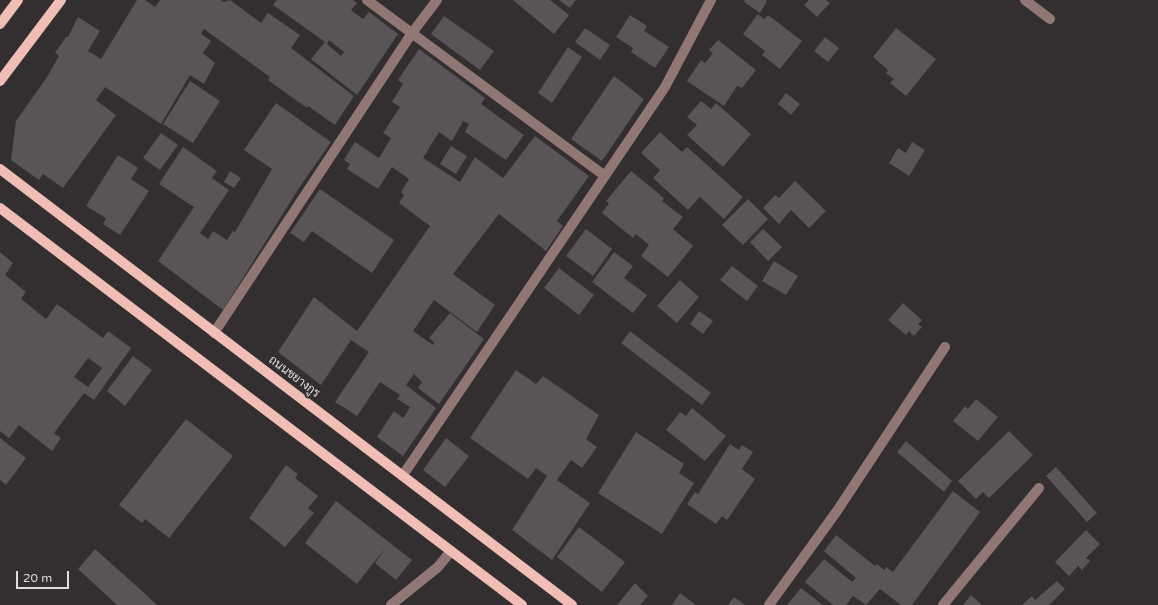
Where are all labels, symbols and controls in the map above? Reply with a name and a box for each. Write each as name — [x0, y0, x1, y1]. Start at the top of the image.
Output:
street label: ถนนชยางกูร — [266, 353, 322, 401]
scale bar — [18, 563, 71, 589]
text: 20 m — [23, 571, 52, 585]

